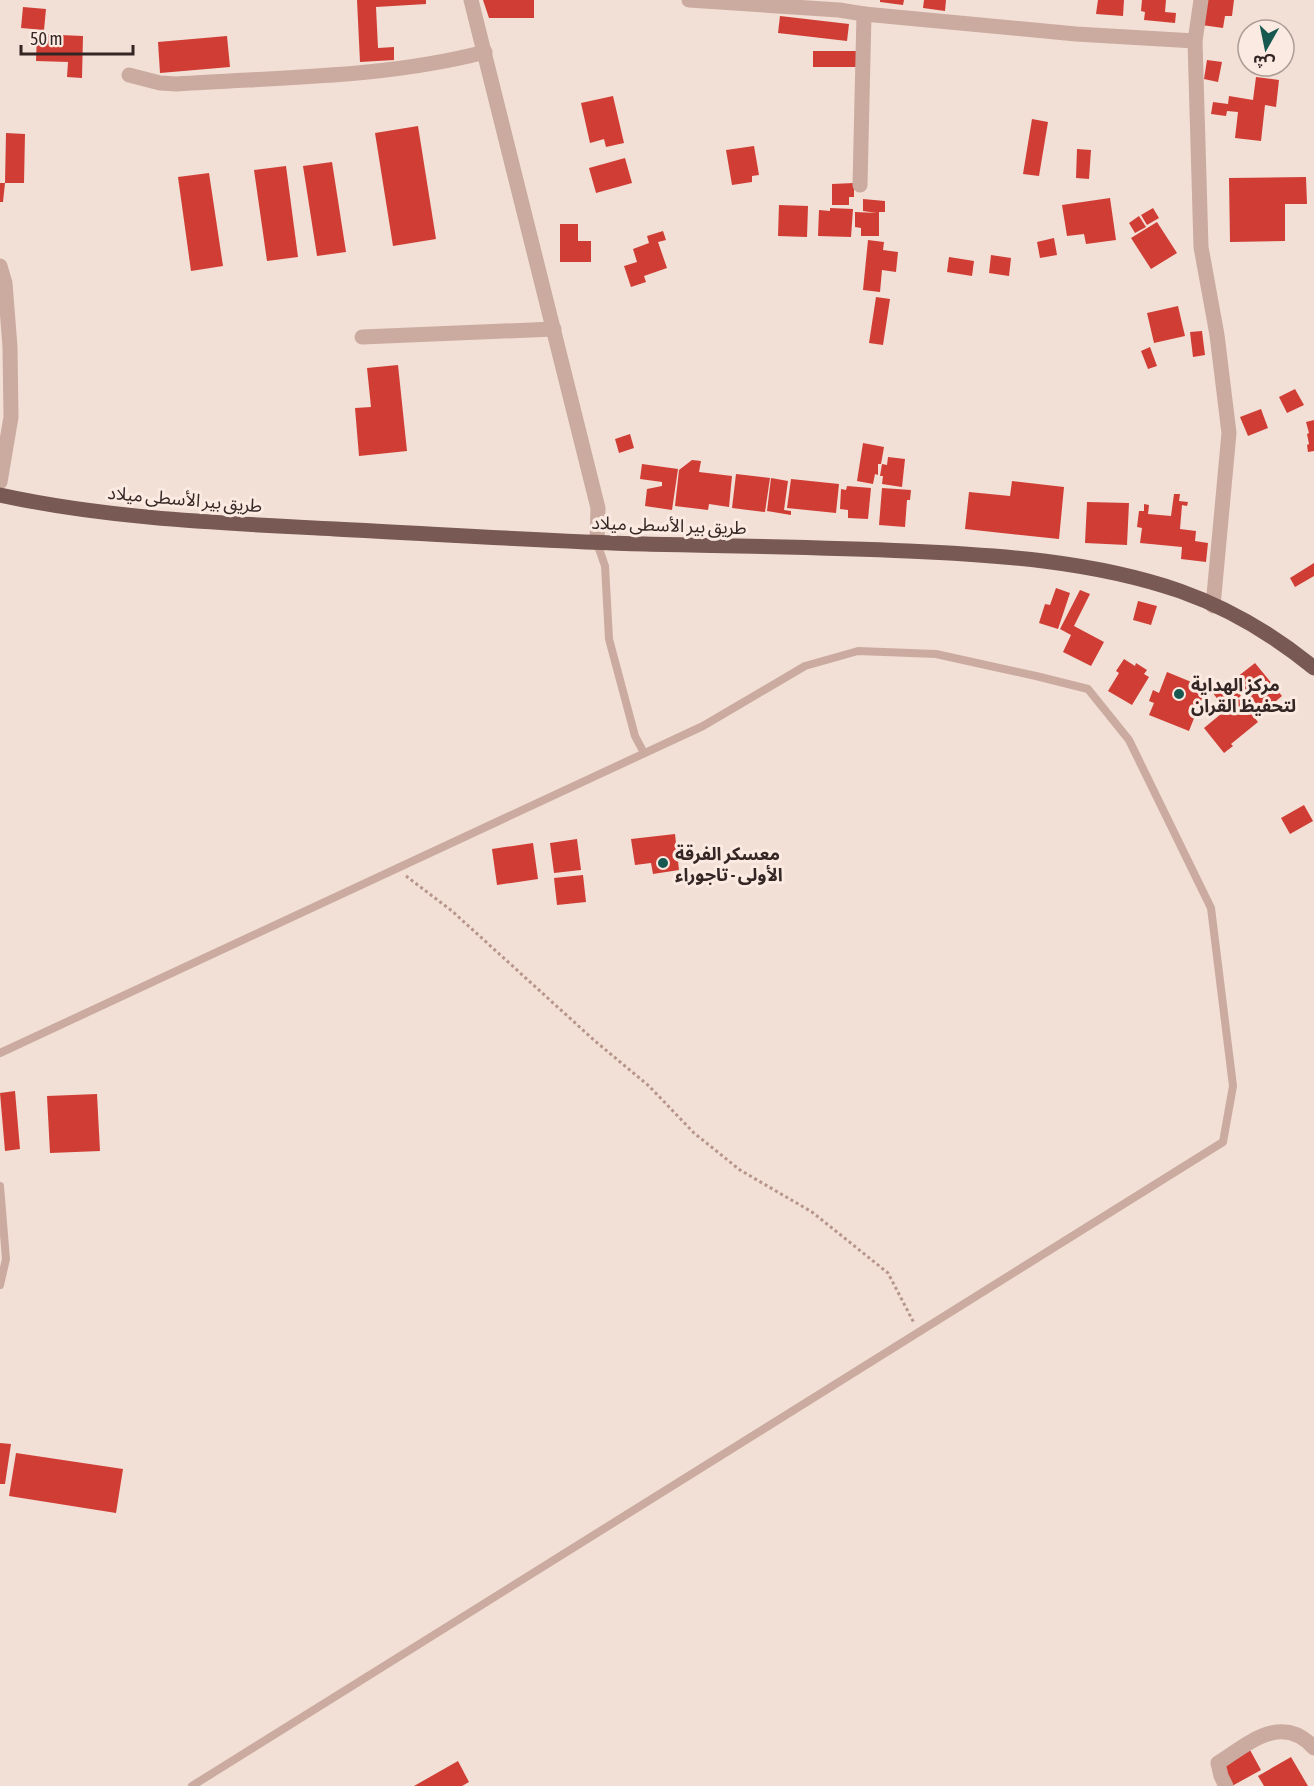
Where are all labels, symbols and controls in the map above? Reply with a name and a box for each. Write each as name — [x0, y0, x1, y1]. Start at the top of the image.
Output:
scale bar — [21, 18, 134, 56]
north arrow — [1236, 18, 1296, 78]
text: 50 m — [30, 28, 62, 49]
text: ش — [1251, 51, 1276, 73]
street label: طريق بير الأسطى ميلاد — [107, 482, 263, 517]
street label: طريق بير الأسطى ميلاد — [591, 512, 747, 539]
place label: مركز الهداية لتحفيظ القران — [1191, 674, 1296, 717]
marker: مركز الهداية لتحفيظ القران — [1172, 687, 1186, 701]
place label: معسكر الفرقة الأولى - تاجوراء — [675, 843, 783, 886]
marker: معسكر الفرقة الأولى - تاجوراء — [656, 856, 670, 870]

